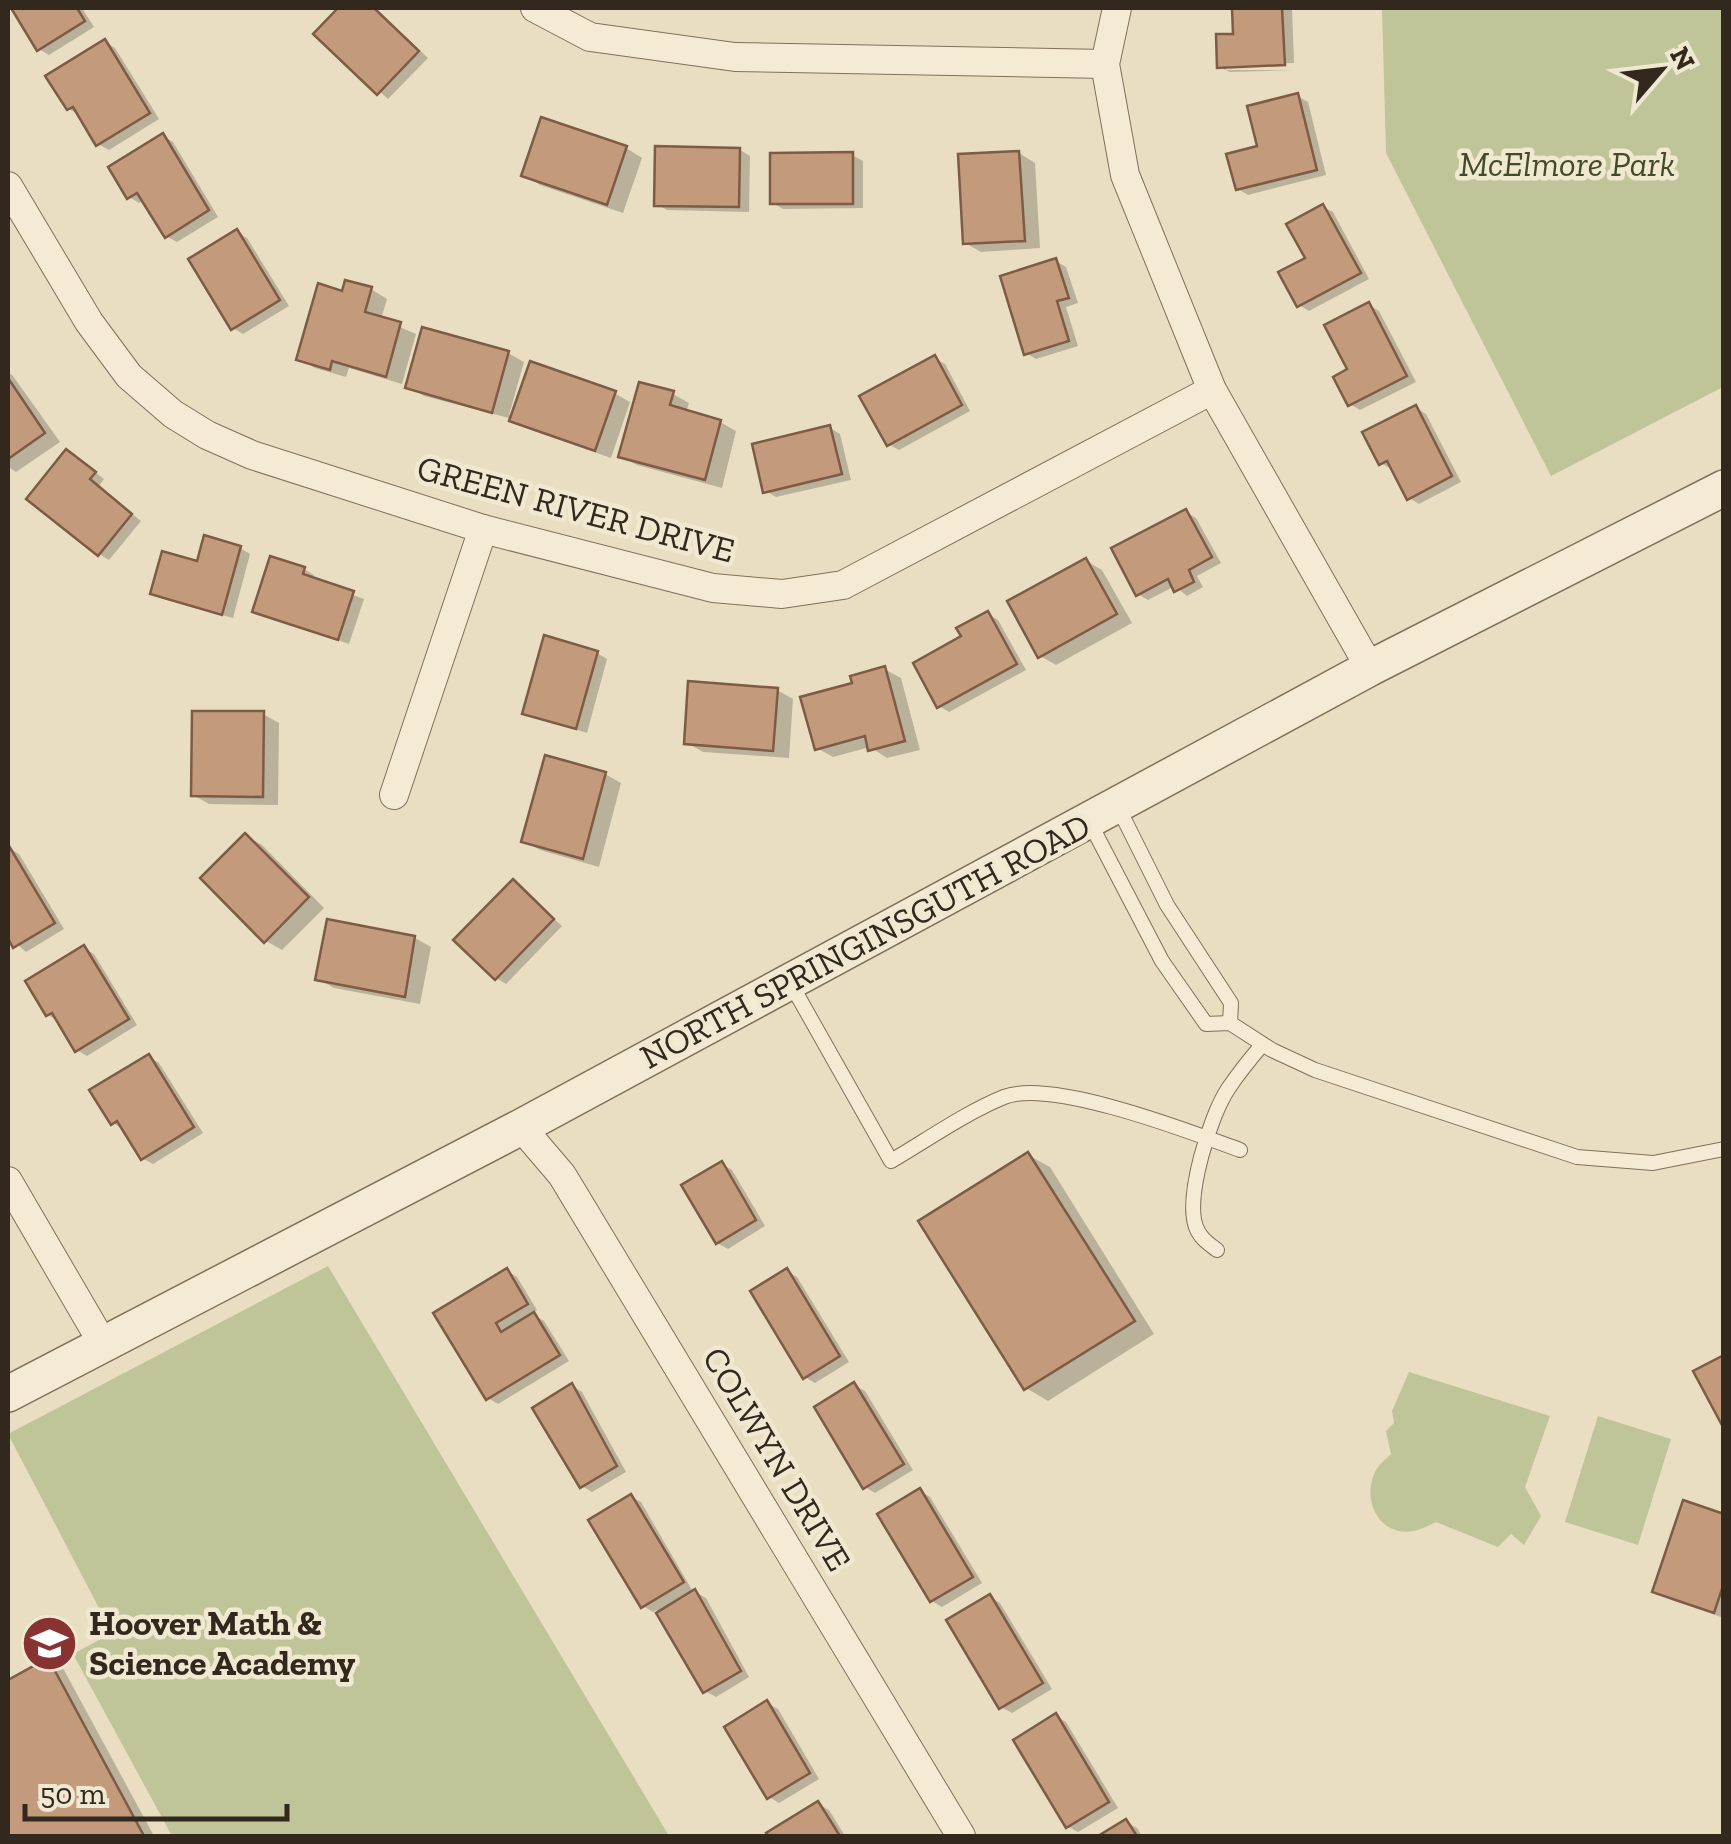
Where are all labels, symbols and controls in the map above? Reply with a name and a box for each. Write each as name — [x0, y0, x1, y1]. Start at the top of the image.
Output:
north arrow — [1611, 20, 1711, 120]
text: N — [1663, 41, 1702, 76]
park label: McElmore Park — [1459, 143, 1675, 185]
street label: GREEN RIVER DRIVE — [413, 446, 739, 572]
street label: NORTH SPRINGINSGUTH ROAD — [633, 804, 1097, 1078]
street label: COLWYN DRIVE — [694, 1340, 860, 1578]
place label: Hoover Math & Science Academy — [89, 1602, 356, 1684]
school or university icon: Hoover Math & Science Academy — [20, 1613, 80, 1673]
scale bar — [25, 1759, 288, 1821]
text: 50 m — [40, 1776, 105, 1812]

